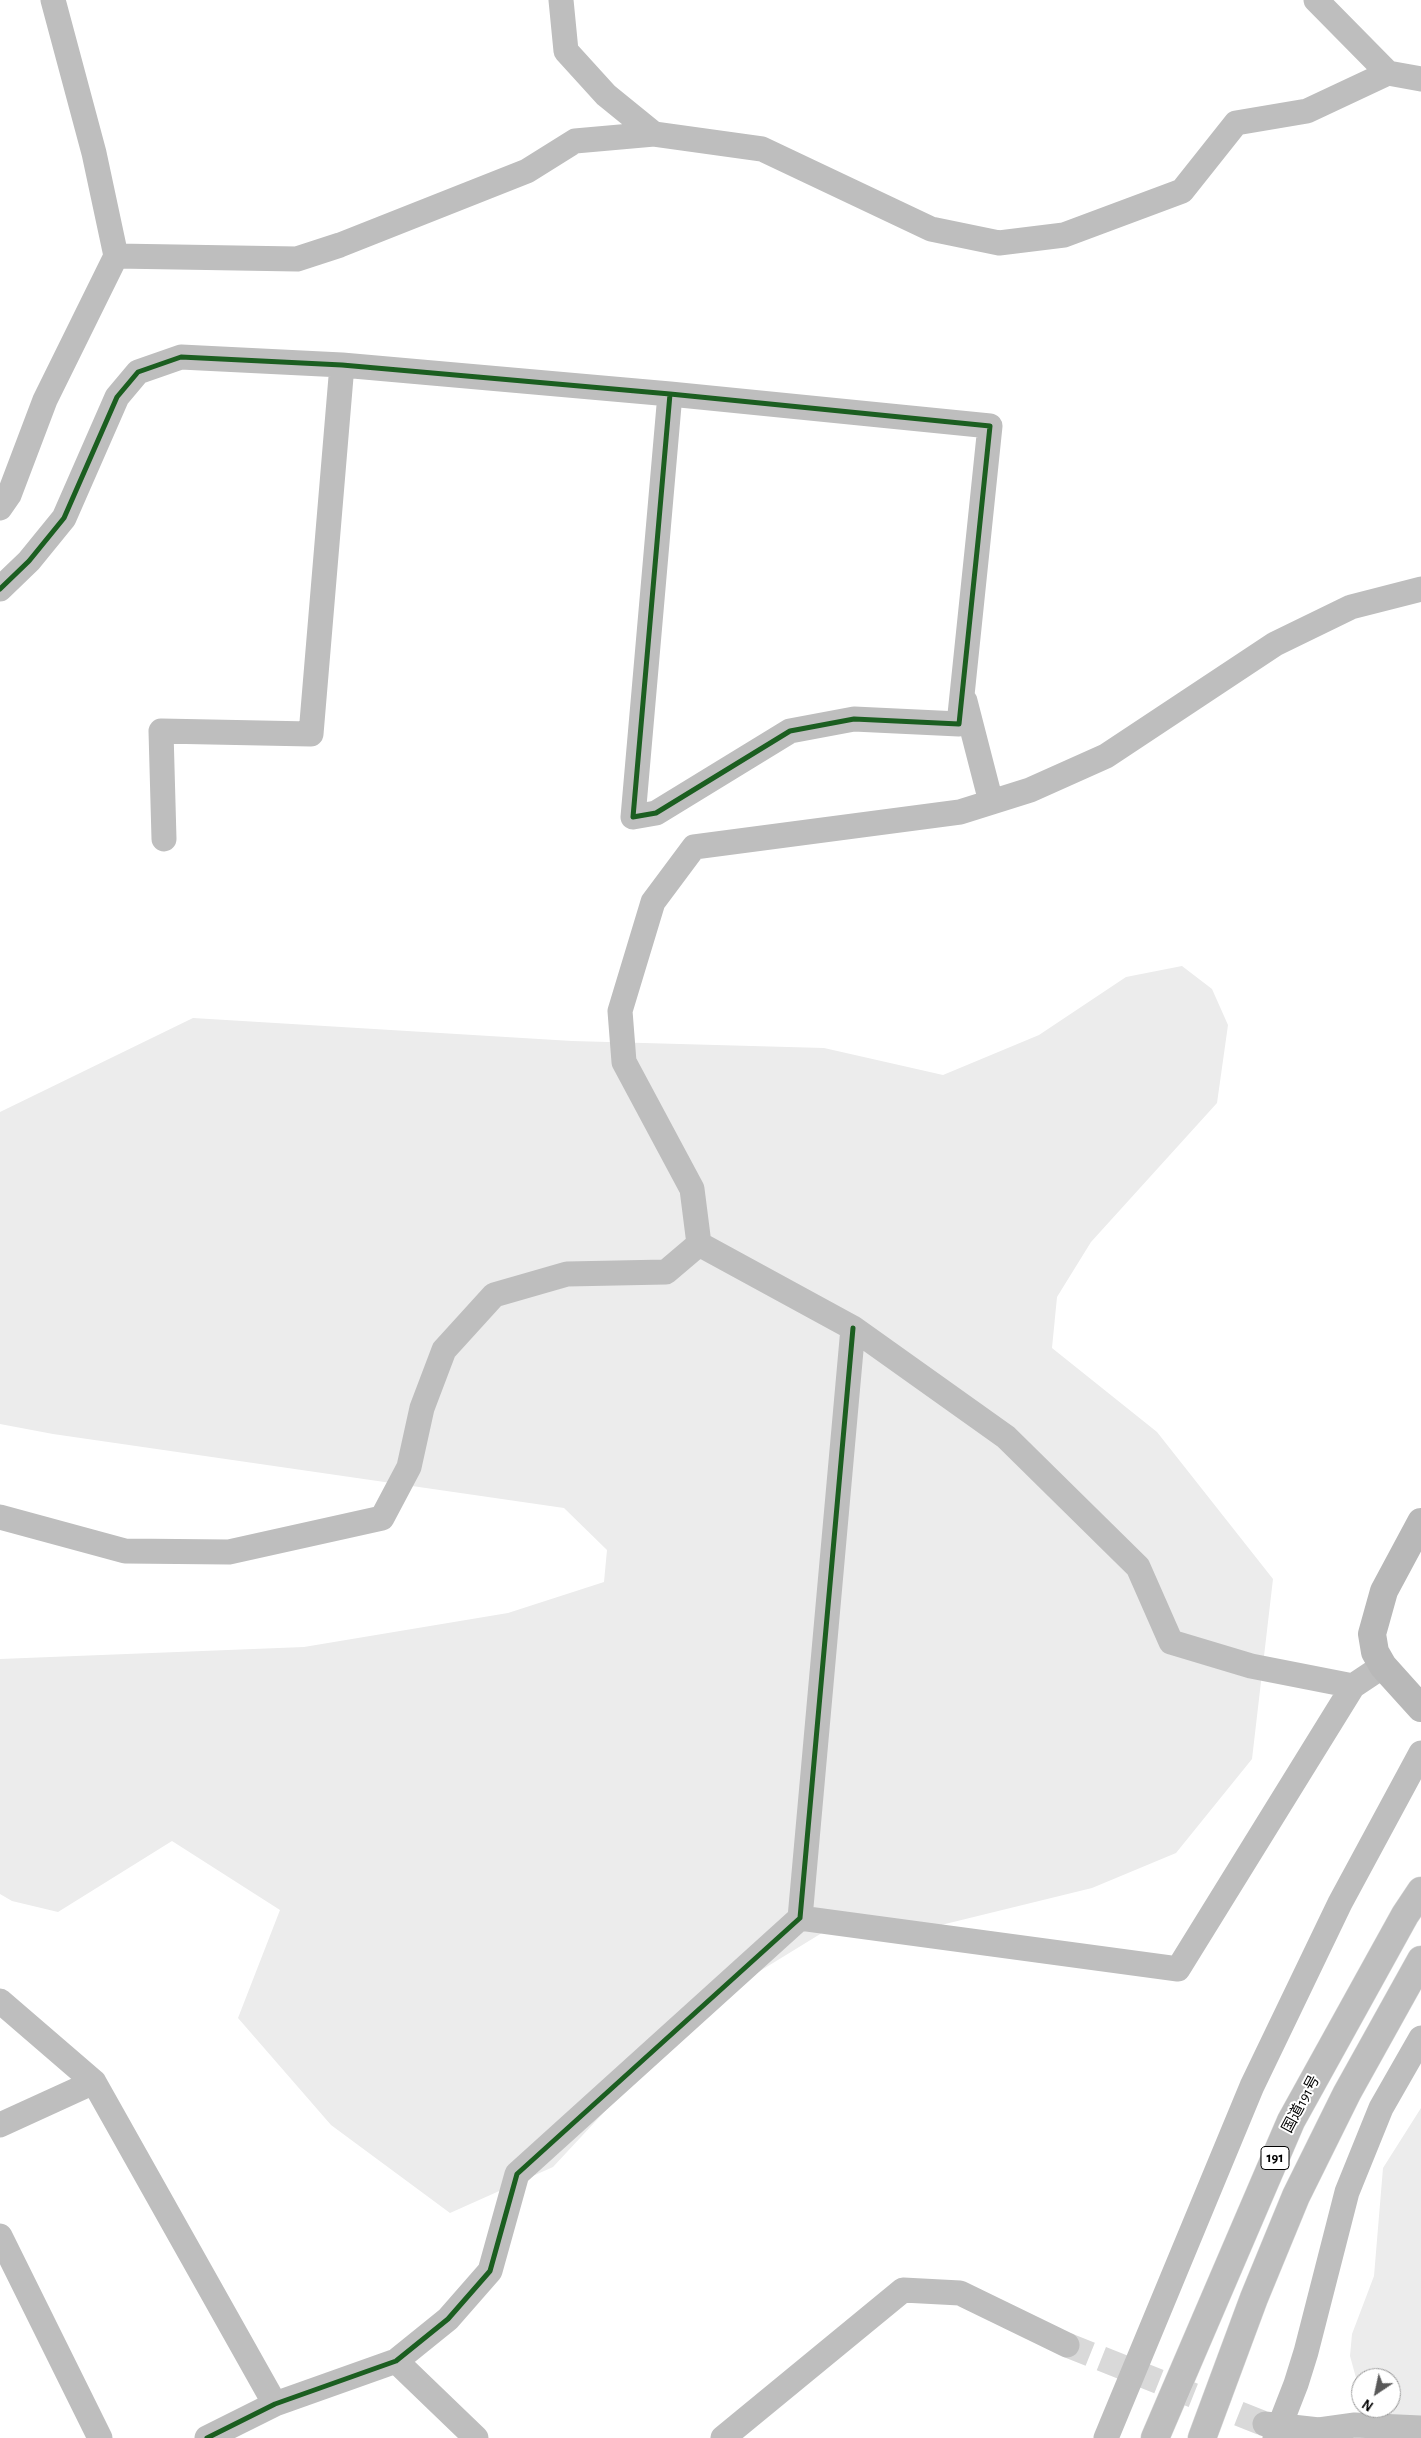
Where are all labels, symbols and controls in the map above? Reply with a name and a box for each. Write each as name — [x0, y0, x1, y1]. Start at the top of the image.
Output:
street label: 国道191号 — [1278, 2072, 1324, 2136]
road number: 191 — [1261, 2146, 1289, 2170]
north arrow — [1351, 2368, 1401, 2418]
text: N — [1360, 2396, 1376, 2413]

